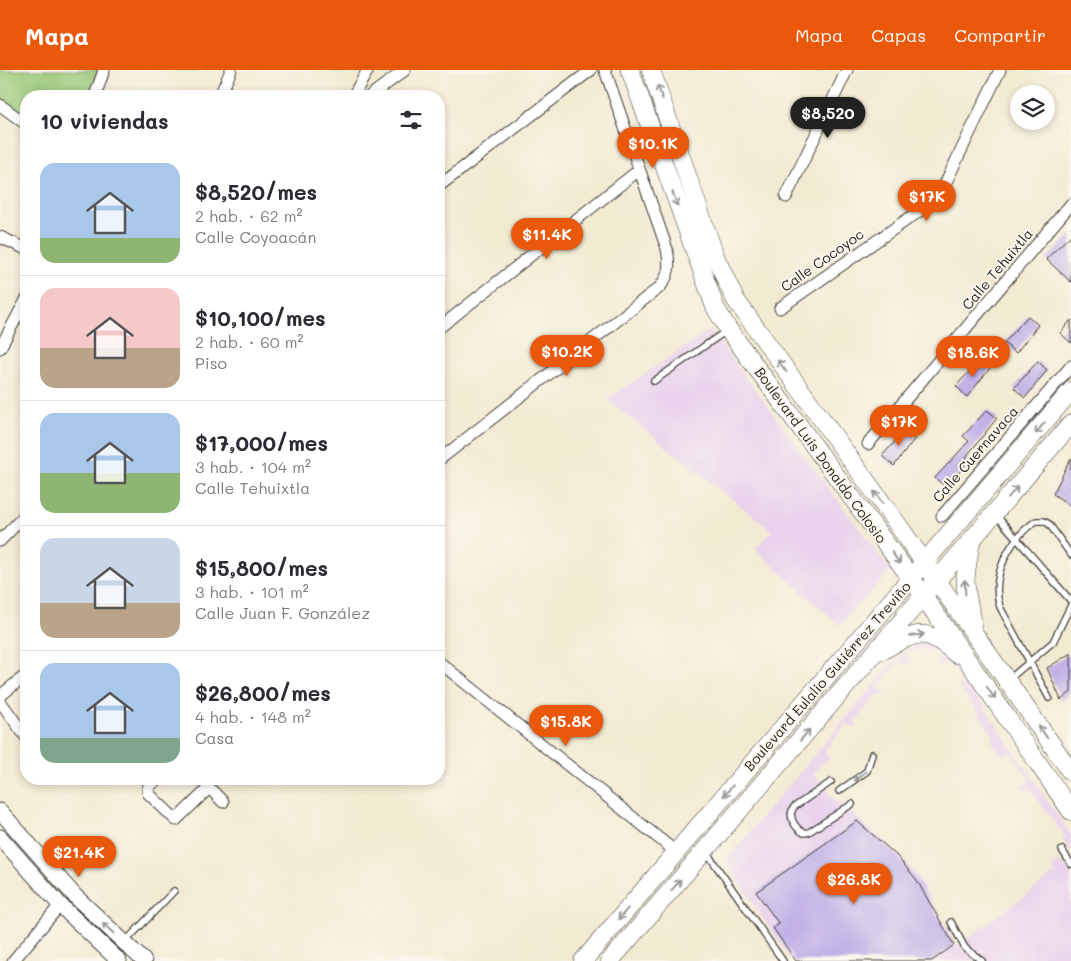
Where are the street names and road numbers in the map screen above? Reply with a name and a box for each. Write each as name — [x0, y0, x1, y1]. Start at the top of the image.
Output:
street label: Calle Cocoyoc — [777, 224, 867, 296]
street label: Calle Tehuixtla — [957, 224, 1037, 314]
street label: Boulevard Luis Donaldo Colosio — [751, 363, 891, 547]
street label: Calle Cuernavaca — [928, 402, 1022, 506]
street label: Boulevard Eulalio Gutiérrez Treviño — [739, 577, 915, 775]

